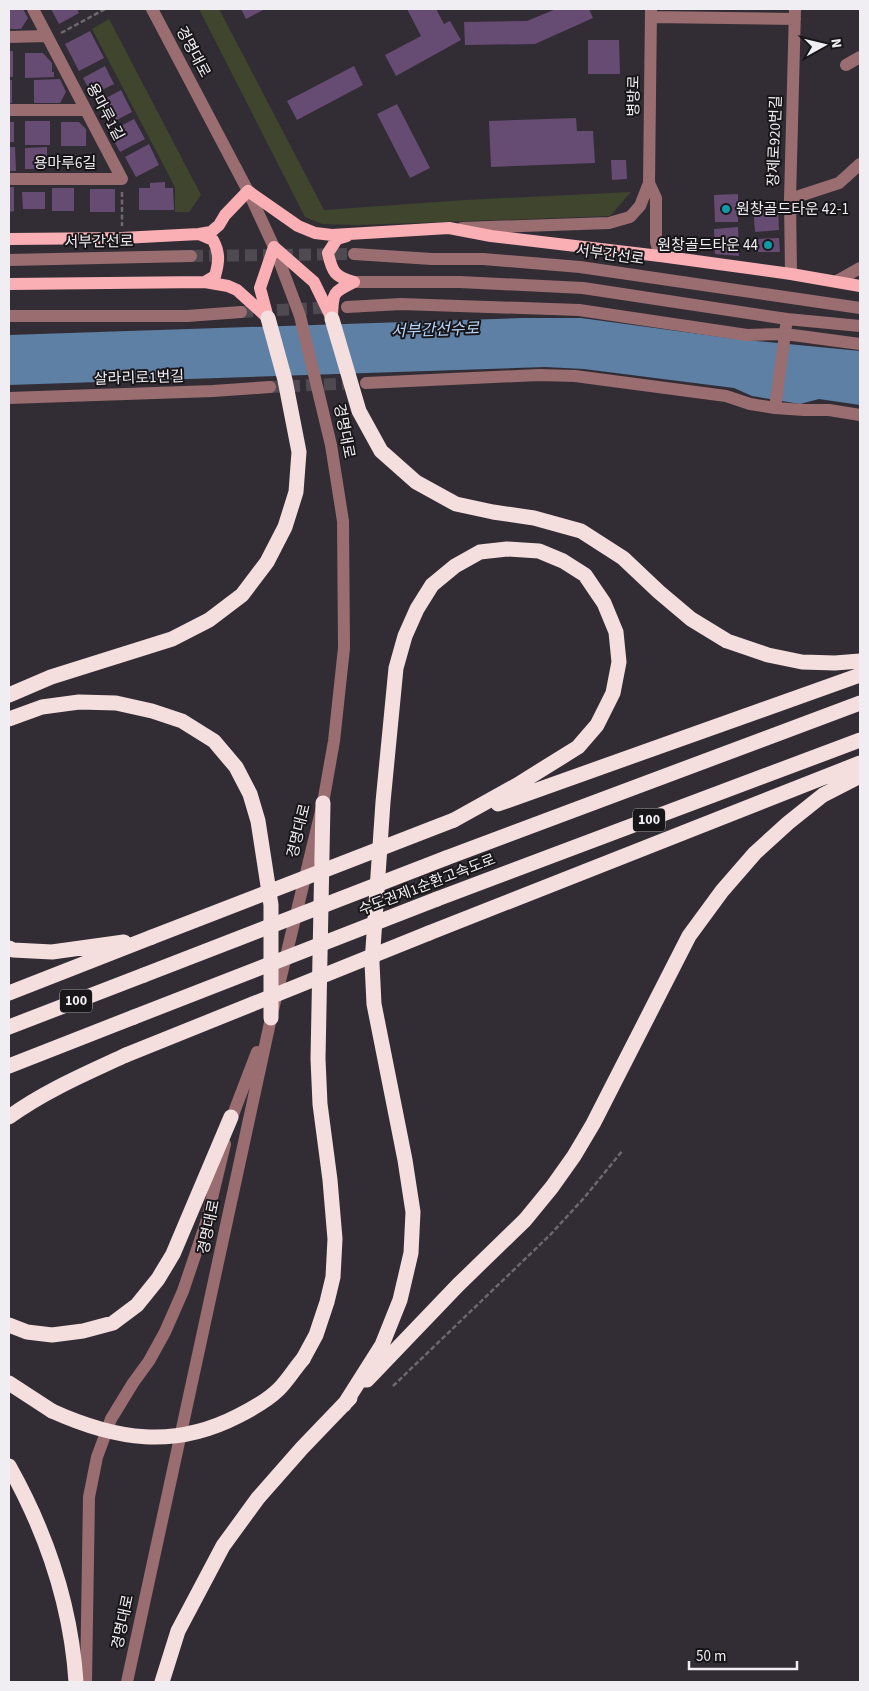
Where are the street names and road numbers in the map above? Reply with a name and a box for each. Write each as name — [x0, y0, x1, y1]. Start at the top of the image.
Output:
street label: 경명대로 — [171, 23, 215, 81]
street label: 병방로 — [623, 75, 645, 117]
street label: 용마루1길 — [81, 79, 129, 145]
street label: 장제로920번길 — [763, 95, 787, 187]
street label: 용마루6길 — [34, 153, 96, 174]
street label: 서부간선로 — [64, 231, 134, 253]
street label: 서부간선로 — [574, 240, 646, 270]
street label: 살라리로1번길 — [94, 366, 184, 390]
street label: 경명대로 — [328, 402, 360, 460]
street label: 경명대로 — [282, 802, 316, 860]
road number: 100 — [633, 808, 665, 832]
street label: 수도권제1순환고속도로 — [355, 849, 499, 921]
road number: 100 — [60, 989, 92, 1012]
street label: 경명대로 — [193, 1198, 225, 1256]
street label: 경명대로 — [107, 1593, 139, 1651]

